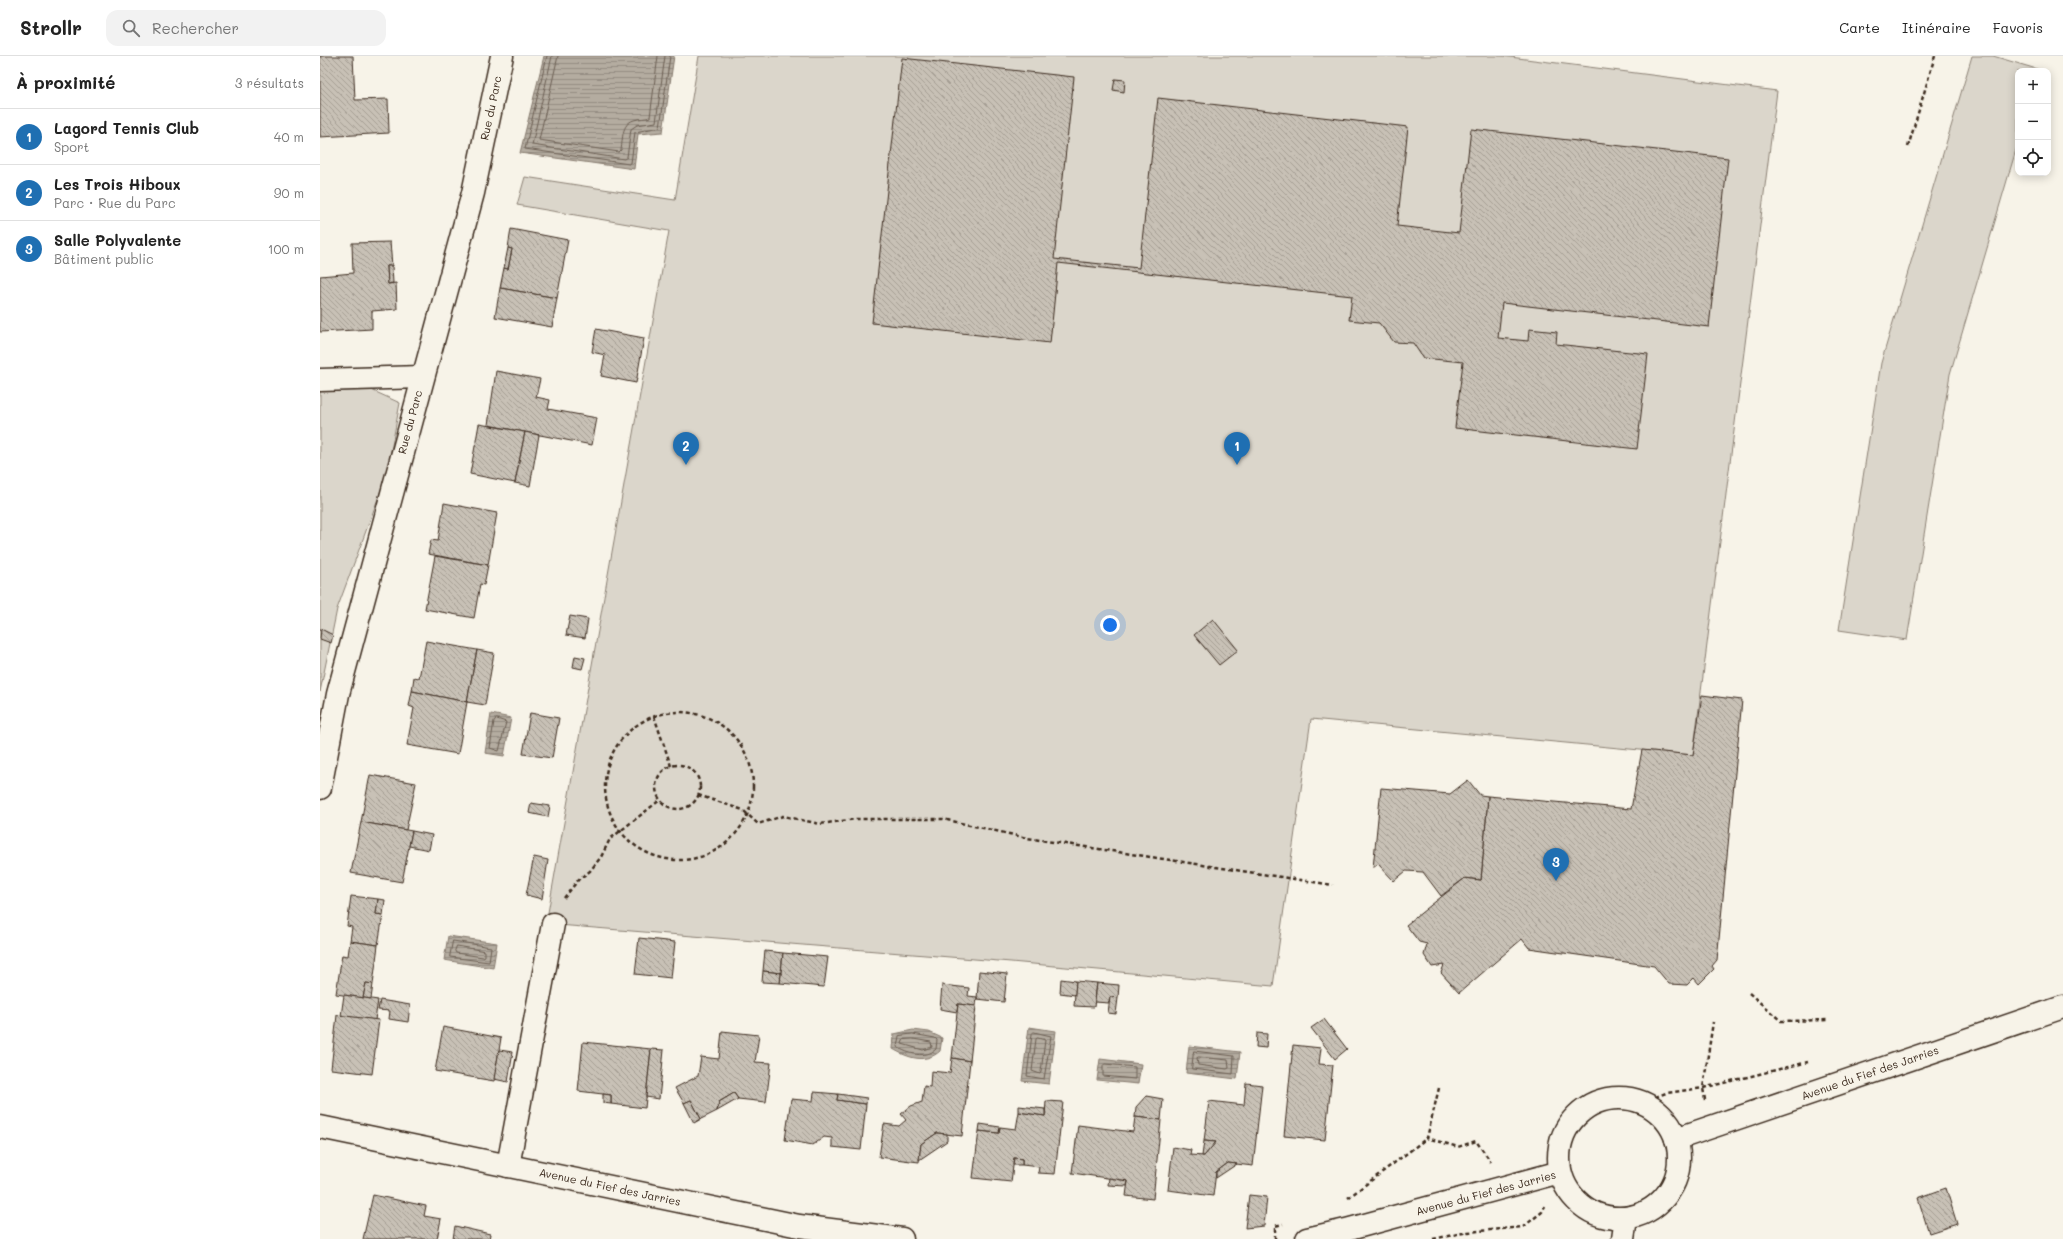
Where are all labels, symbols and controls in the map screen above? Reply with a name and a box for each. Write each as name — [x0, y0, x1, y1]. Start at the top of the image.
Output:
search box — [106, 10, 386, 46]
text: Strollr — [20, 15, 82, 40]
icon: search — [120, 17, 142, 39]
text: Rechercher — [152, 18, 239, 38]
text: Carte — [1839, 18, 1880, 37]
text: Itinéraire — [1902, 18, 1971, 37]
text: Favoris — [1993, 18, 2043, 37]
map controls — [2015, 68, 2051, 176]
button: + — [2015, 68, 2051, 104]
text: À proximité — [16, 71, 115, 93]
text: 3 résultats — [235, 74, 304, 91]
street label: Rue du Parc — [476, 74, 505, 141]
button: − — [2015, 104, 2051, 140]
text: Lagord Tennis Club — [54, 118, 199, 138]
text: 1 — [26, 128, 32, 145]
text: 40 m — [274, 128, 304, 145]
text: Sport — [54, 138, 89, 155]
button: locate — [2015, 140, 2051, 176]
text: Les Trois Hiboux — [54, 174, 181, 194]
text: 2 — [25, 184, 33, 201]
text: 90 m — [274, 184, 304, 201]
text: Parc · Rue du Parc — [54, 194, 176, 211]
text: Salle Polyvalente — [54, 230, 181, 250]
text: 3 — [25, 240, 33, 257]
text: 100 m — [268, 240, 304, 257]
text: Bâtiment public — [54, 250, 154, 267]
street label: Rue du Parc — [394, 388, 425, 455]
pin: 2 — [673, 432, 699, 465]
pin: 1 — [1224, 432, 1250, 465]
your location — [1100, 615, 1120, 635]
pin: 3 — [1543, 848, 1569, 881]
street label: Avenue du Fief des Jarries — [1799, 1042, 1941, 1103]
street label: Avenue du Fief des Jarries — [538, 1164, 682, 1209]
street label: Avenue du Fief des Jarries — [1414, 1167, 1558, 1218]

